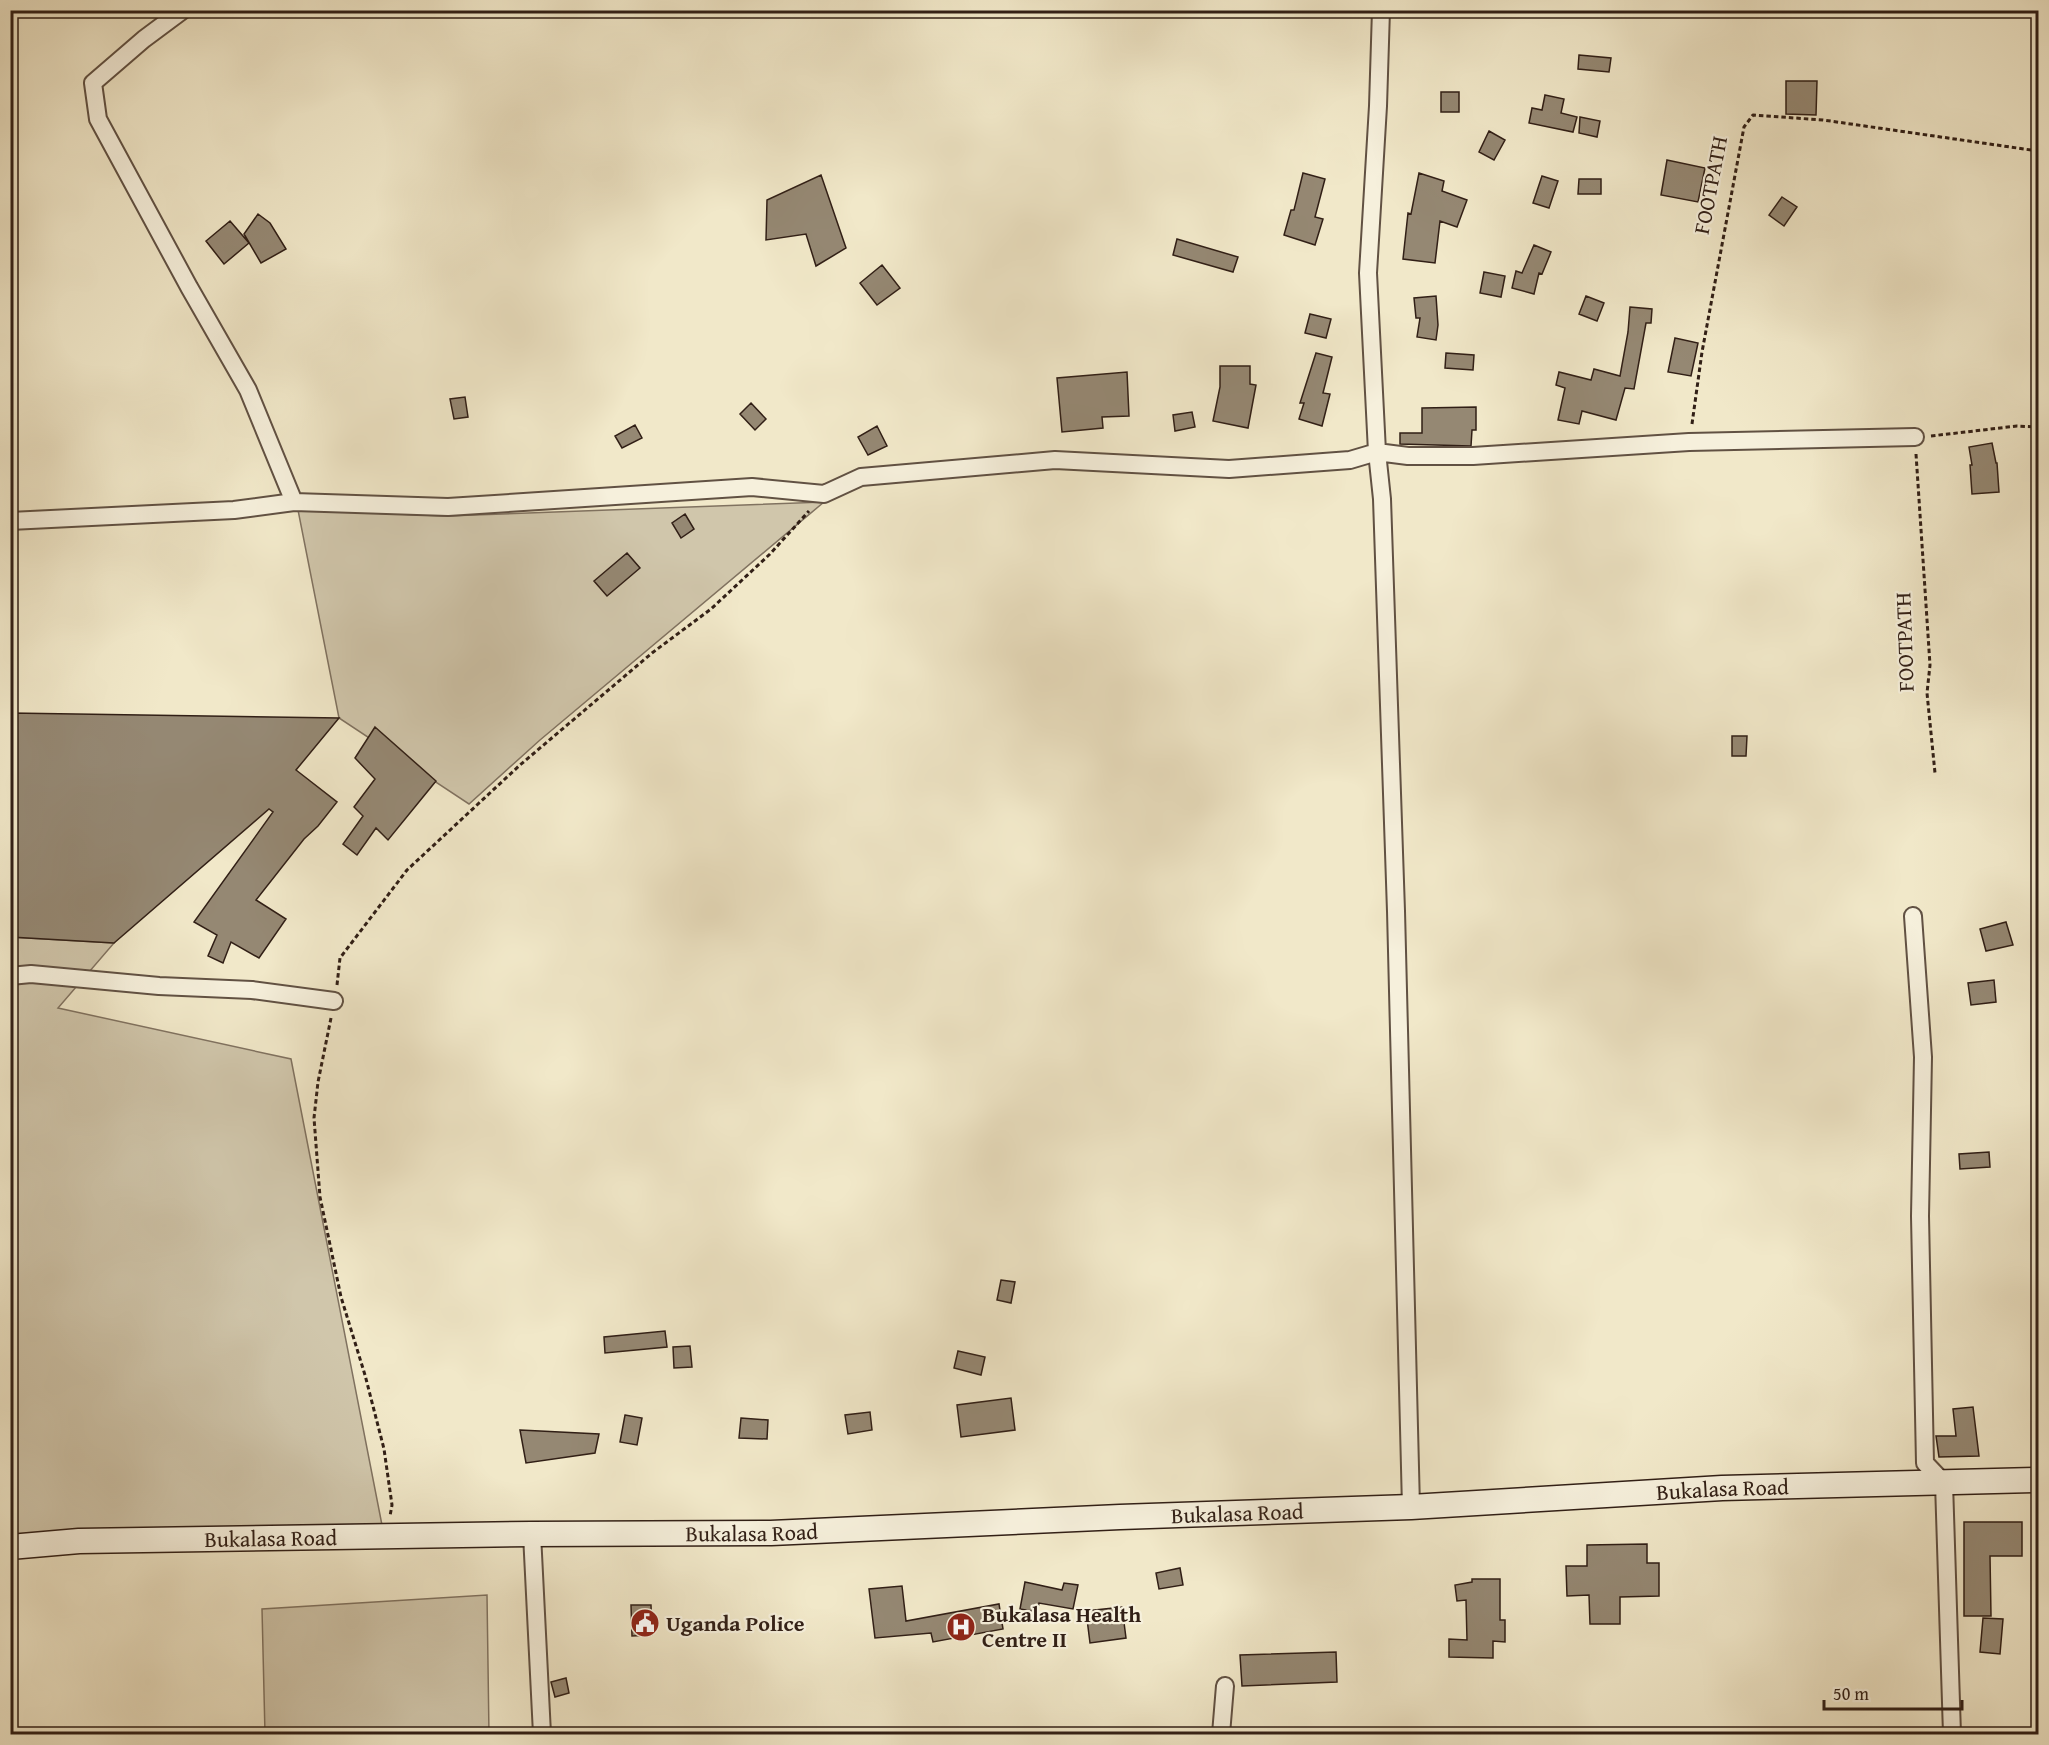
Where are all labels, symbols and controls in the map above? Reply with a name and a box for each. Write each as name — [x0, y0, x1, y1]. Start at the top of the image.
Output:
street label: FOOTPATH — [1685, 133, 1735, 237]
street label: FOOTPATH — [1886, 592, 1922, 692]
street label: Bukalasa Road — [1655, 1470, 1790, 1508]
street label: Bukalasa Road — [1170, 1495, 1304, 1531]
street label: Bukalasa Road — [685, 1515, 819, 1549]
street label: Bukalasa Road — [204, 1521, 338, 1555]
place label: Bukalasa Health Centre II — [982, 1598, 1141, 1655]
public building icon: Uganda Police — [629, 1607, 661, 1639]
place label: Uganda Police — [666, 1607, 805, 1639]
hospital icon: Bukalasa Health Centre II — [945, 1611, 977, 1643]
scale bar — [1824, 1673, 1962, 1711]
text: 50 m — [1833, 1680, 1869, 1707]

